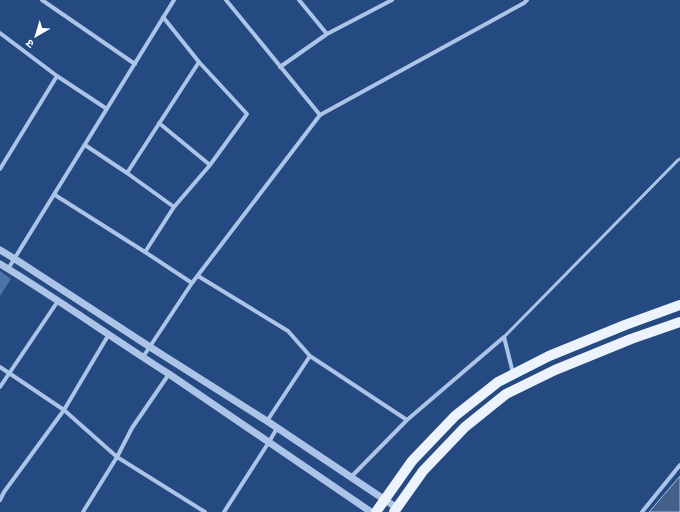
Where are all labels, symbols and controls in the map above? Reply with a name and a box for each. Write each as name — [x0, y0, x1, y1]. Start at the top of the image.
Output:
north arrow — [16, 16, 56, 56]
text: उ — [23, 36, 37, 51]

